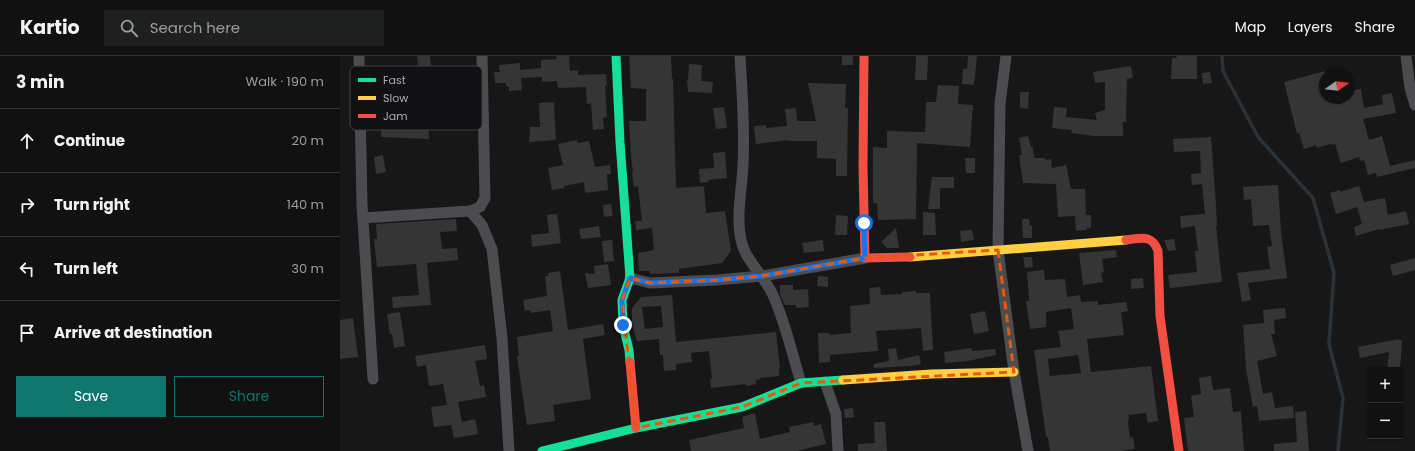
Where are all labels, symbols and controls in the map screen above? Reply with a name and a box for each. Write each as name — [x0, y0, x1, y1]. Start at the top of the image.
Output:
search box — [104, 10, 384, 46]
text: Kartio — [20, 14, 80, 41]
icon: search — [118, 17, 140, 39]
text: Search here — [150, 17, 240, 38]
text: Map — [1235, 17, 1266, 37]
text: Layers — [1288, 17, 1332, 37]
text: Share — [1354, 17, 1395, 37]
legend — [350, 66, 482, 130]
north arrow — [1319, 68, 1355, 104]
text: 3 min — [16, 70, 64, 94]
text: Walk · 190 m — [246, 72, 324, 91]
text: Fast — [383, 72, 406, 88]
text: Slow — [383, 90, 408, 106]
text: Jam — [383, 108, 408, 124]
icon: ahead — [16, 130, 38, 152]
text: Continue — [54, 130, 125, 151]
text: 20 m — [291, 131, 324, 150]
icon: right — [16, 194, 38, 216]
text: Turn right — [54, 194, 130, 215]
text: 140 m — [287, 195, 324, 214]
route start — [855, 214, 873, 232]
icon: left — [16, 258, 38, 280]
text: Turn left — [54, 258, 118, 279]
text: 30 m — [291, 259, 324, 278]
route end — [614, 316, 632, 334]
icon: arrive — [16, 322, 38, 344]
text: Arrive at destination — [54, 322, 212, 343]
map controls — [1367, 367, 1403, 439]
button: + — [1367, 367, 1403, 403]
button: Save — [16, 376, 166, 417]
button: Share — [174, 376, 324, 417]
button: − — [1367, 403, 1403, 439]

